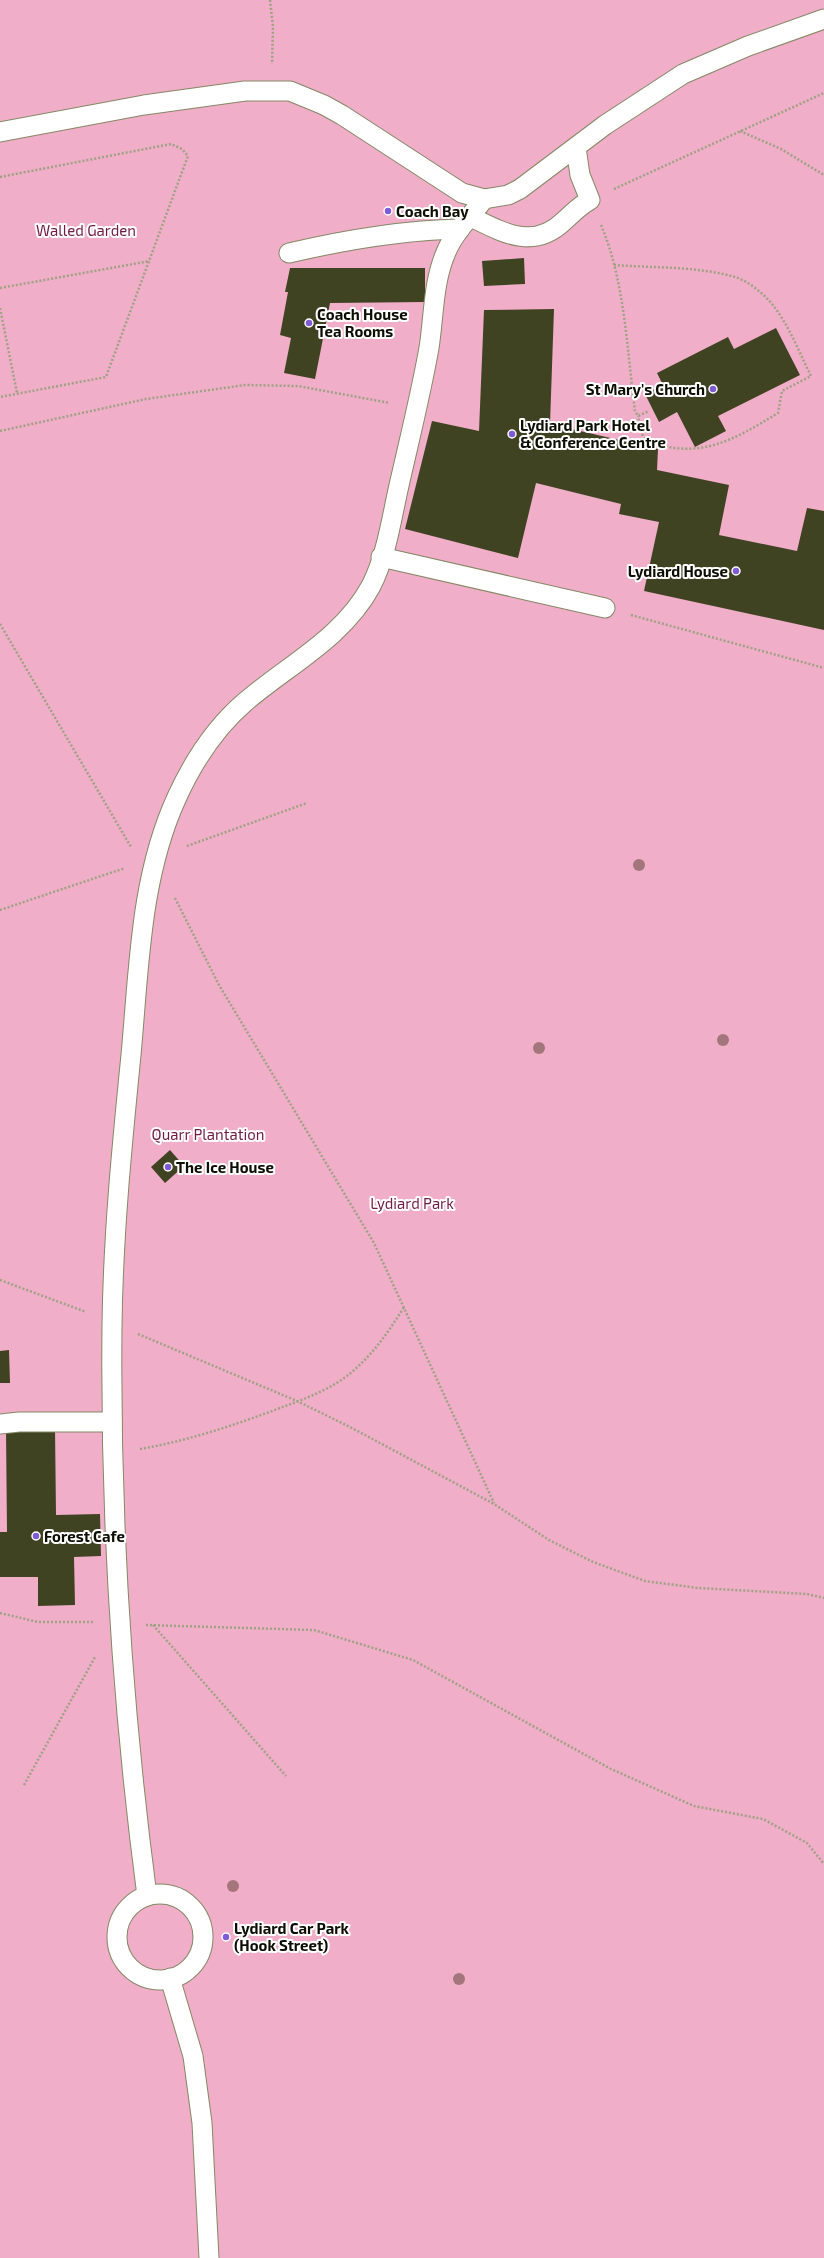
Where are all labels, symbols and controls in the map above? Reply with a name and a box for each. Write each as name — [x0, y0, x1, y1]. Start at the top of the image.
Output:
place label: Coach Bay — [396, 202, 469, 221]
marker: Coach Bay — [383, 206, 393, 216]
park label: Walled Garden — [36, 221, 136, 239]
place label: Coach House Tea Rooms — [317, 305, 408, 340]
marker: Coach House Tea Rooms — [304, 318, 314, 328]
place label: St Mary's Church — [586, 380, 705, 399]
marker: St Mary's Church — [708, 384, 718, 394]
place label: Lydiard Park Hotel & Conference Centre — [520, 416, 666, 451]
marker: Lydiard Park Hotel & Conference Centre — [507, 429, 517, 439]
place label: Lydiard House — [628, 562, 728, 581]
marker: Lydiard House — [731, 566, 741, 576]
park label: Quarr Plantation — [152, 1125, 264, 1144]
place label: The Ice House — [176, 1158, 274, 1176]
marker: The Ice House — [163, 1162, 173, 1172]
park label: Lydiard Park — [370, 1194, 454, 1212]
place label: Forest Cafe — [44, 1527, 125, 1545]
marker: Forest Cafe — [31, 1531, 41, 1541]
place label: Lydiard Car Park (Hook Street) — [234, 1919, 350, 1954]
marker: Lydiard Car Park (Hook Street) — [221, 1932, 231, 1942]

